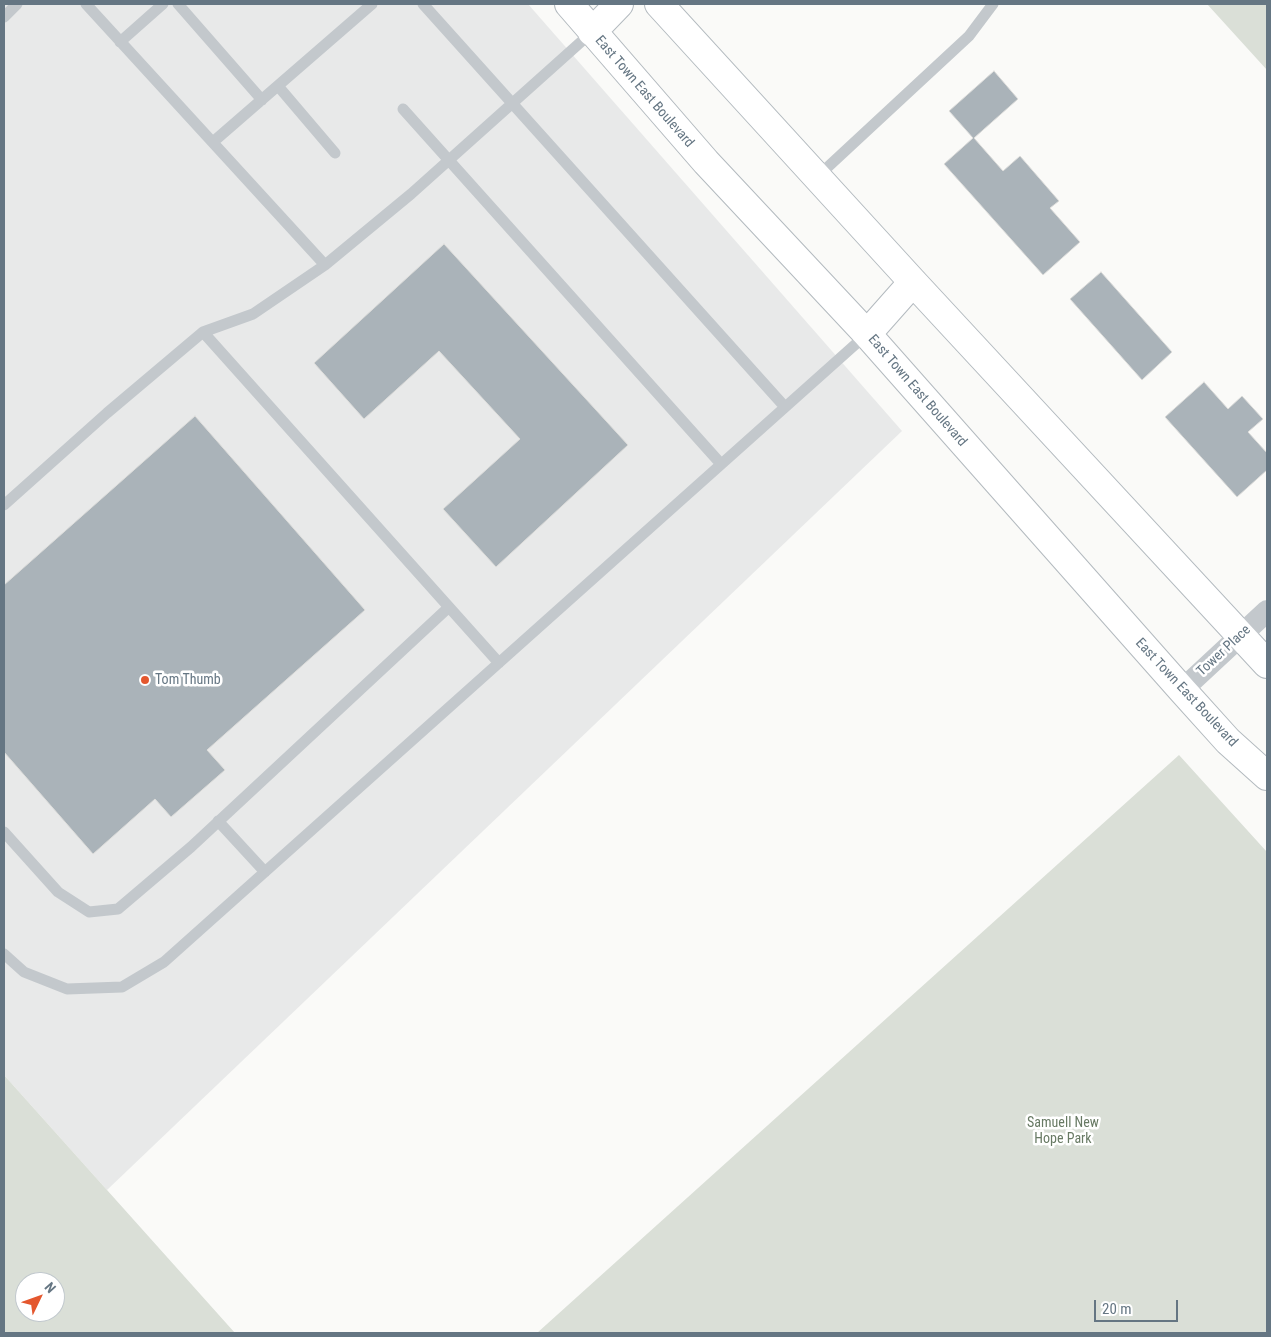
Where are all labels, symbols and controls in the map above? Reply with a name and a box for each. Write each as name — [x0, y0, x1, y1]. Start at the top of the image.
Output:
street label: East Town East Boulevard — [591, 33, 697, 151]
street label: East Town East Boulevard — [864, 332, 970, 450]
street label: Tower Place — [1194, 622, 1254, 680]
street label: East Town East Boulevard — [1131, 635, 1241, 751]
place label: Tom Thumb — [155, 672, 221, 688]
marker: Tom Thumb — [139, 674, 151, 686]
park label: Samuell New Hope Park — [1027, 1115, 1099, 1148]
north arrow — [15, 1272, 65, 1322]
text: N — [42, 1279, 59, 1296]
scale bar — [1096, 1290, 1180, 1322]
text: 20 m — [1102, 1300, 1132, 1318]

